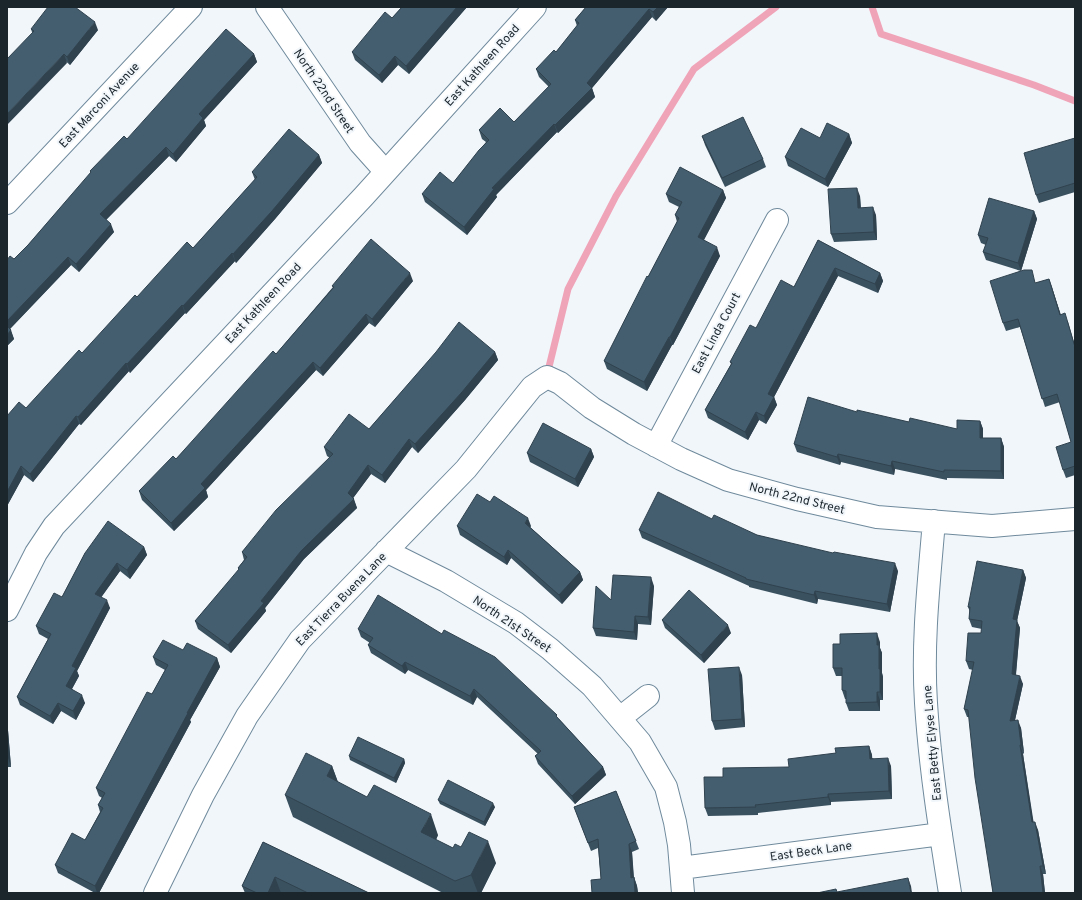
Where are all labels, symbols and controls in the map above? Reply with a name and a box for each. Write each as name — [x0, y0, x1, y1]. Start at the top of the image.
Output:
street label: East Kathleen Road — [442, 21, 524, 110]
street label: North 22nd Street — [289, 46, 357, 137]
street label: East Marconi Avenue — [56, 59, 144, 152]
street label: East Kathleen Road — [222, 260, 305, 348]
street label: East Linda Court — [689, 290, 745, 377]
street label: North 22nd Street — [747, 479, 846, 519]
street label: East Tierra Buena Lane — [293, 549, 391, 650]
street label: North 21st Street — [469, 593, 554, 657]
street label: East Betty Elyse Lane — [920, 684, 946, 802]
street label: East Beck Lane — [769, 838, 853, 866]

